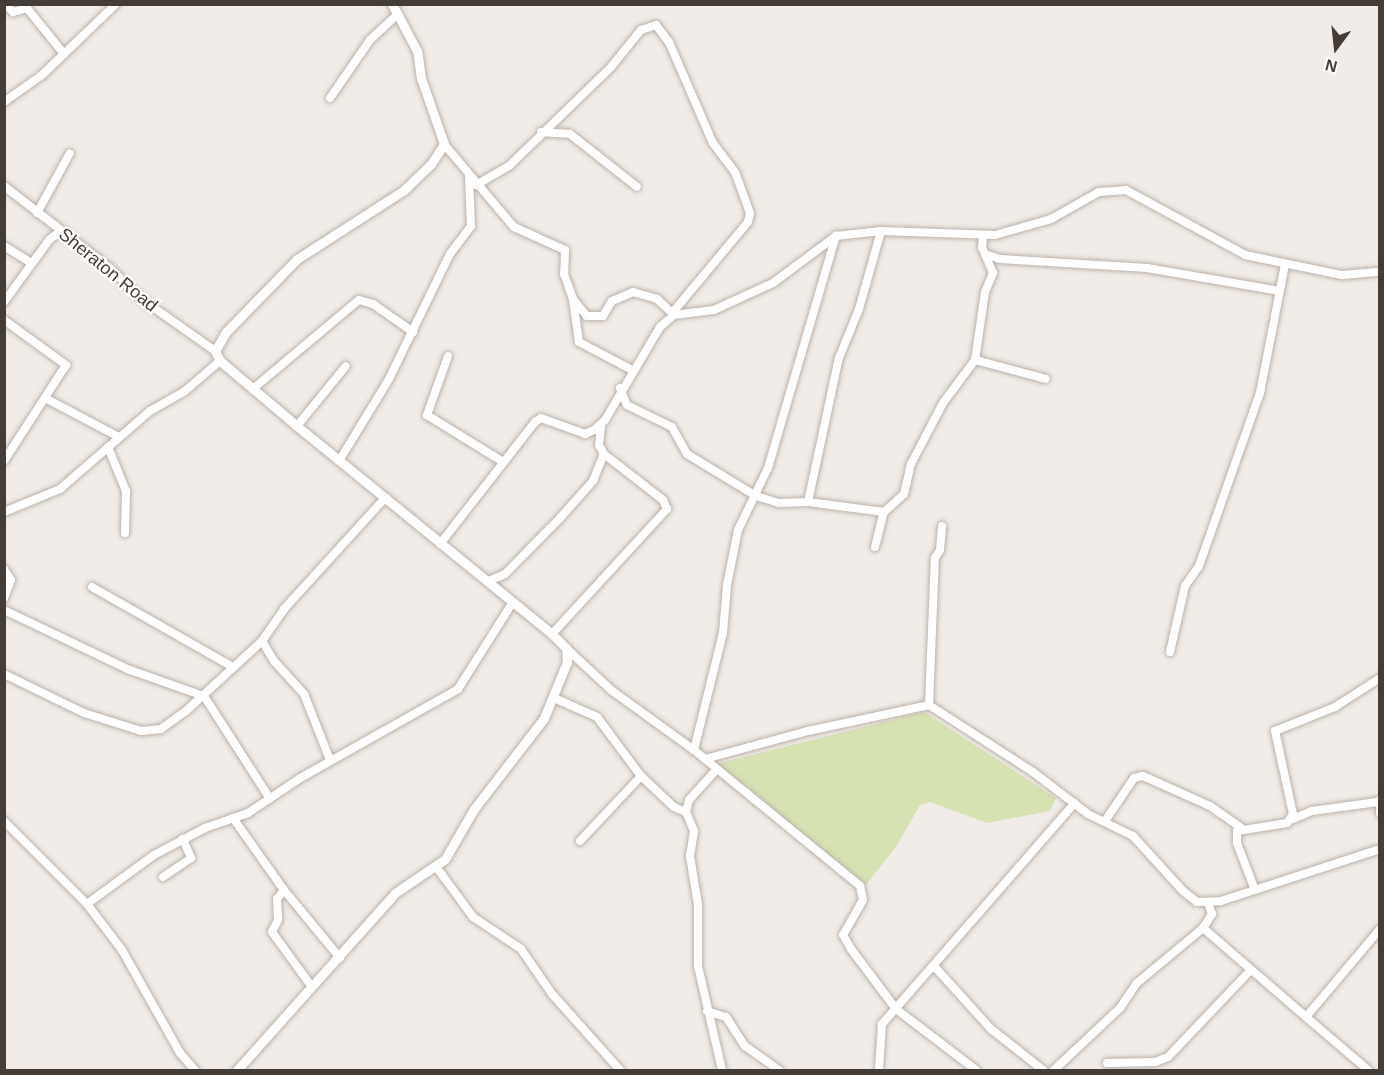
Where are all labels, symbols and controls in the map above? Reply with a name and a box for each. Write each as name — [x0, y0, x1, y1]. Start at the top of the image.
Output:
north arrow — [1306, 18, 1366, 78]
text: N — [1323, 56, 1339, 76]
street label: Sheraton Road — [54, 224, 162, 316]

